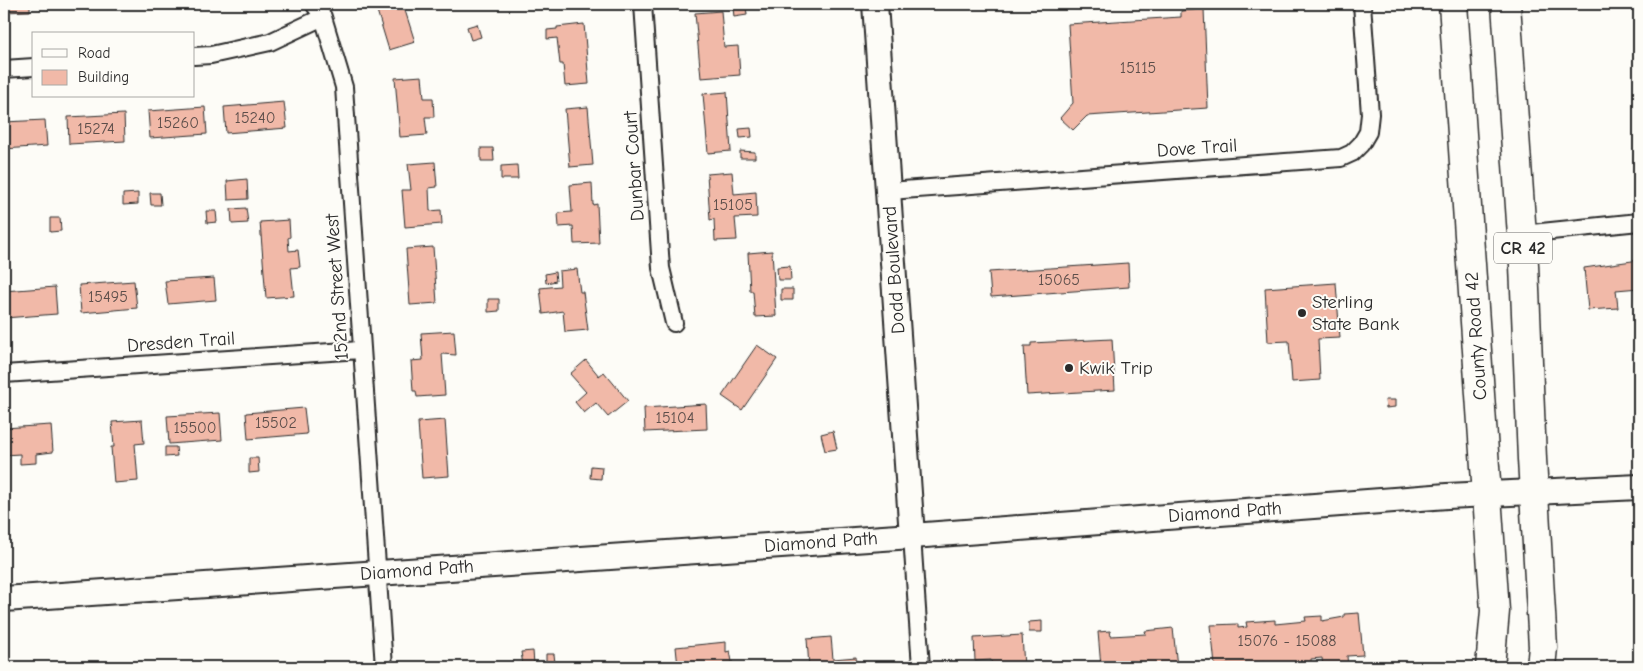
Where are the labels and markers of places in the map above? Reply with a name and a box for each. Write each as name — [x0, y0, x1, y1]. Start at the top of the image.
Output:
place label: Sterling State Bank — [1312, 291, 1400, 335]
marker: Sterling State Bank — [1296, 307, 1308, 319]
place label: Kwik Trip — [1079, 357, 1153, 379]
marker: Kwik Trip — [1063, 362, 1075, 374]

